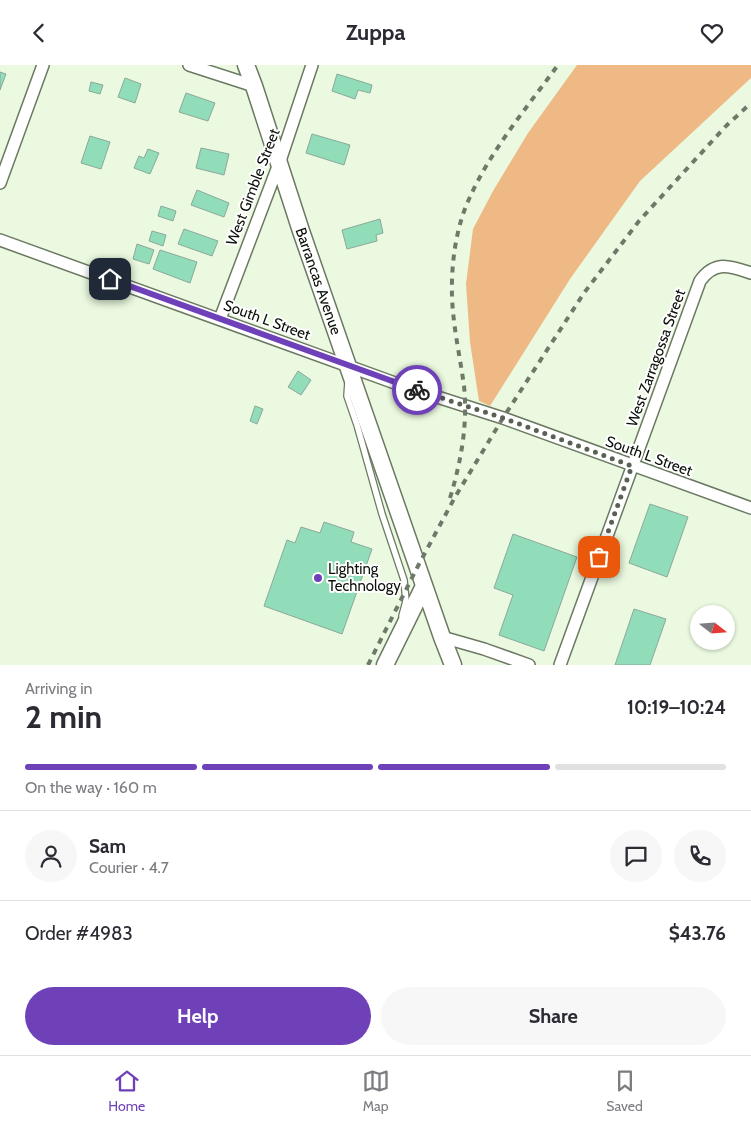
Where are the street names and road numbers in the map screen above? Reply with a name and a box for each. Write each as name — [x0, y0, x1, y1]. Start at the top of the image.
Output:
street label: West Gimble Street — [222, 126, 284, 248]
street label: Barrancas Avenue — [291, 225, 345, 337]
street label: West Zarragossa Street — [623, 287, 689, 429]
street label: South L Street — [221, 296, 313, 344]
street label: South L Street — [603, 432, 695, 480]

